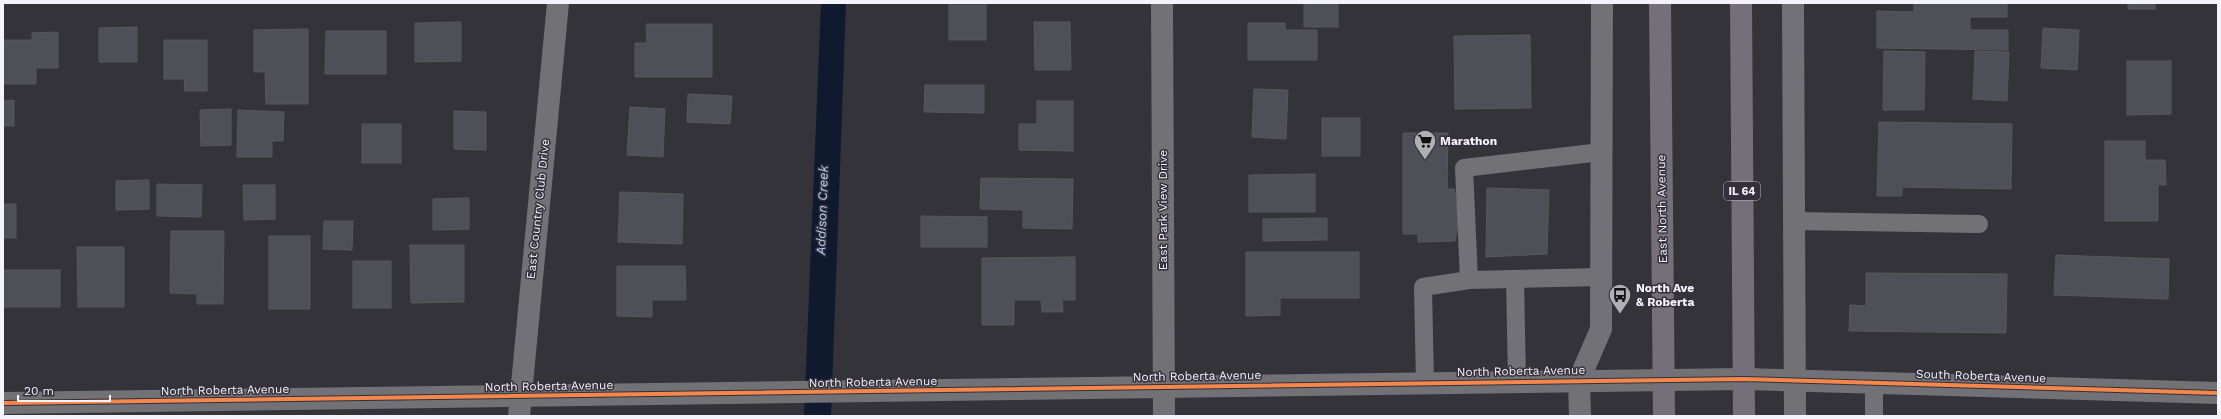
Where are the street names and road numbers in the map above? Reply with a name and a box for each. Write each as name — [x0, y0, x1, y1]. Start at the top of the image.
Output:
street label: East Country Club Drive — [524, 138, 552, 280]
street label: East Park View Drive — [1156, 150, 1170, 270]
street label: East North Avenue — [1654, 154, 1670, 264]
road number: IL 64 — [1724, 182, 1760, 200]
street label: North Roberta Avenue — [1457, 363, 1585, 379]
street label: South Roberta Avenue — [1916, 367, 2046, 385]
street label: North Roberta Avenue — [1133, 368, 1261, 384]
street label: North Roberta Avenue — [809, 374, 937, 390]
street label: North Roberta Avenue — [485, 378, 613, 394]
street label: North Roberta Avenue — [161, 382, 289, 398]

